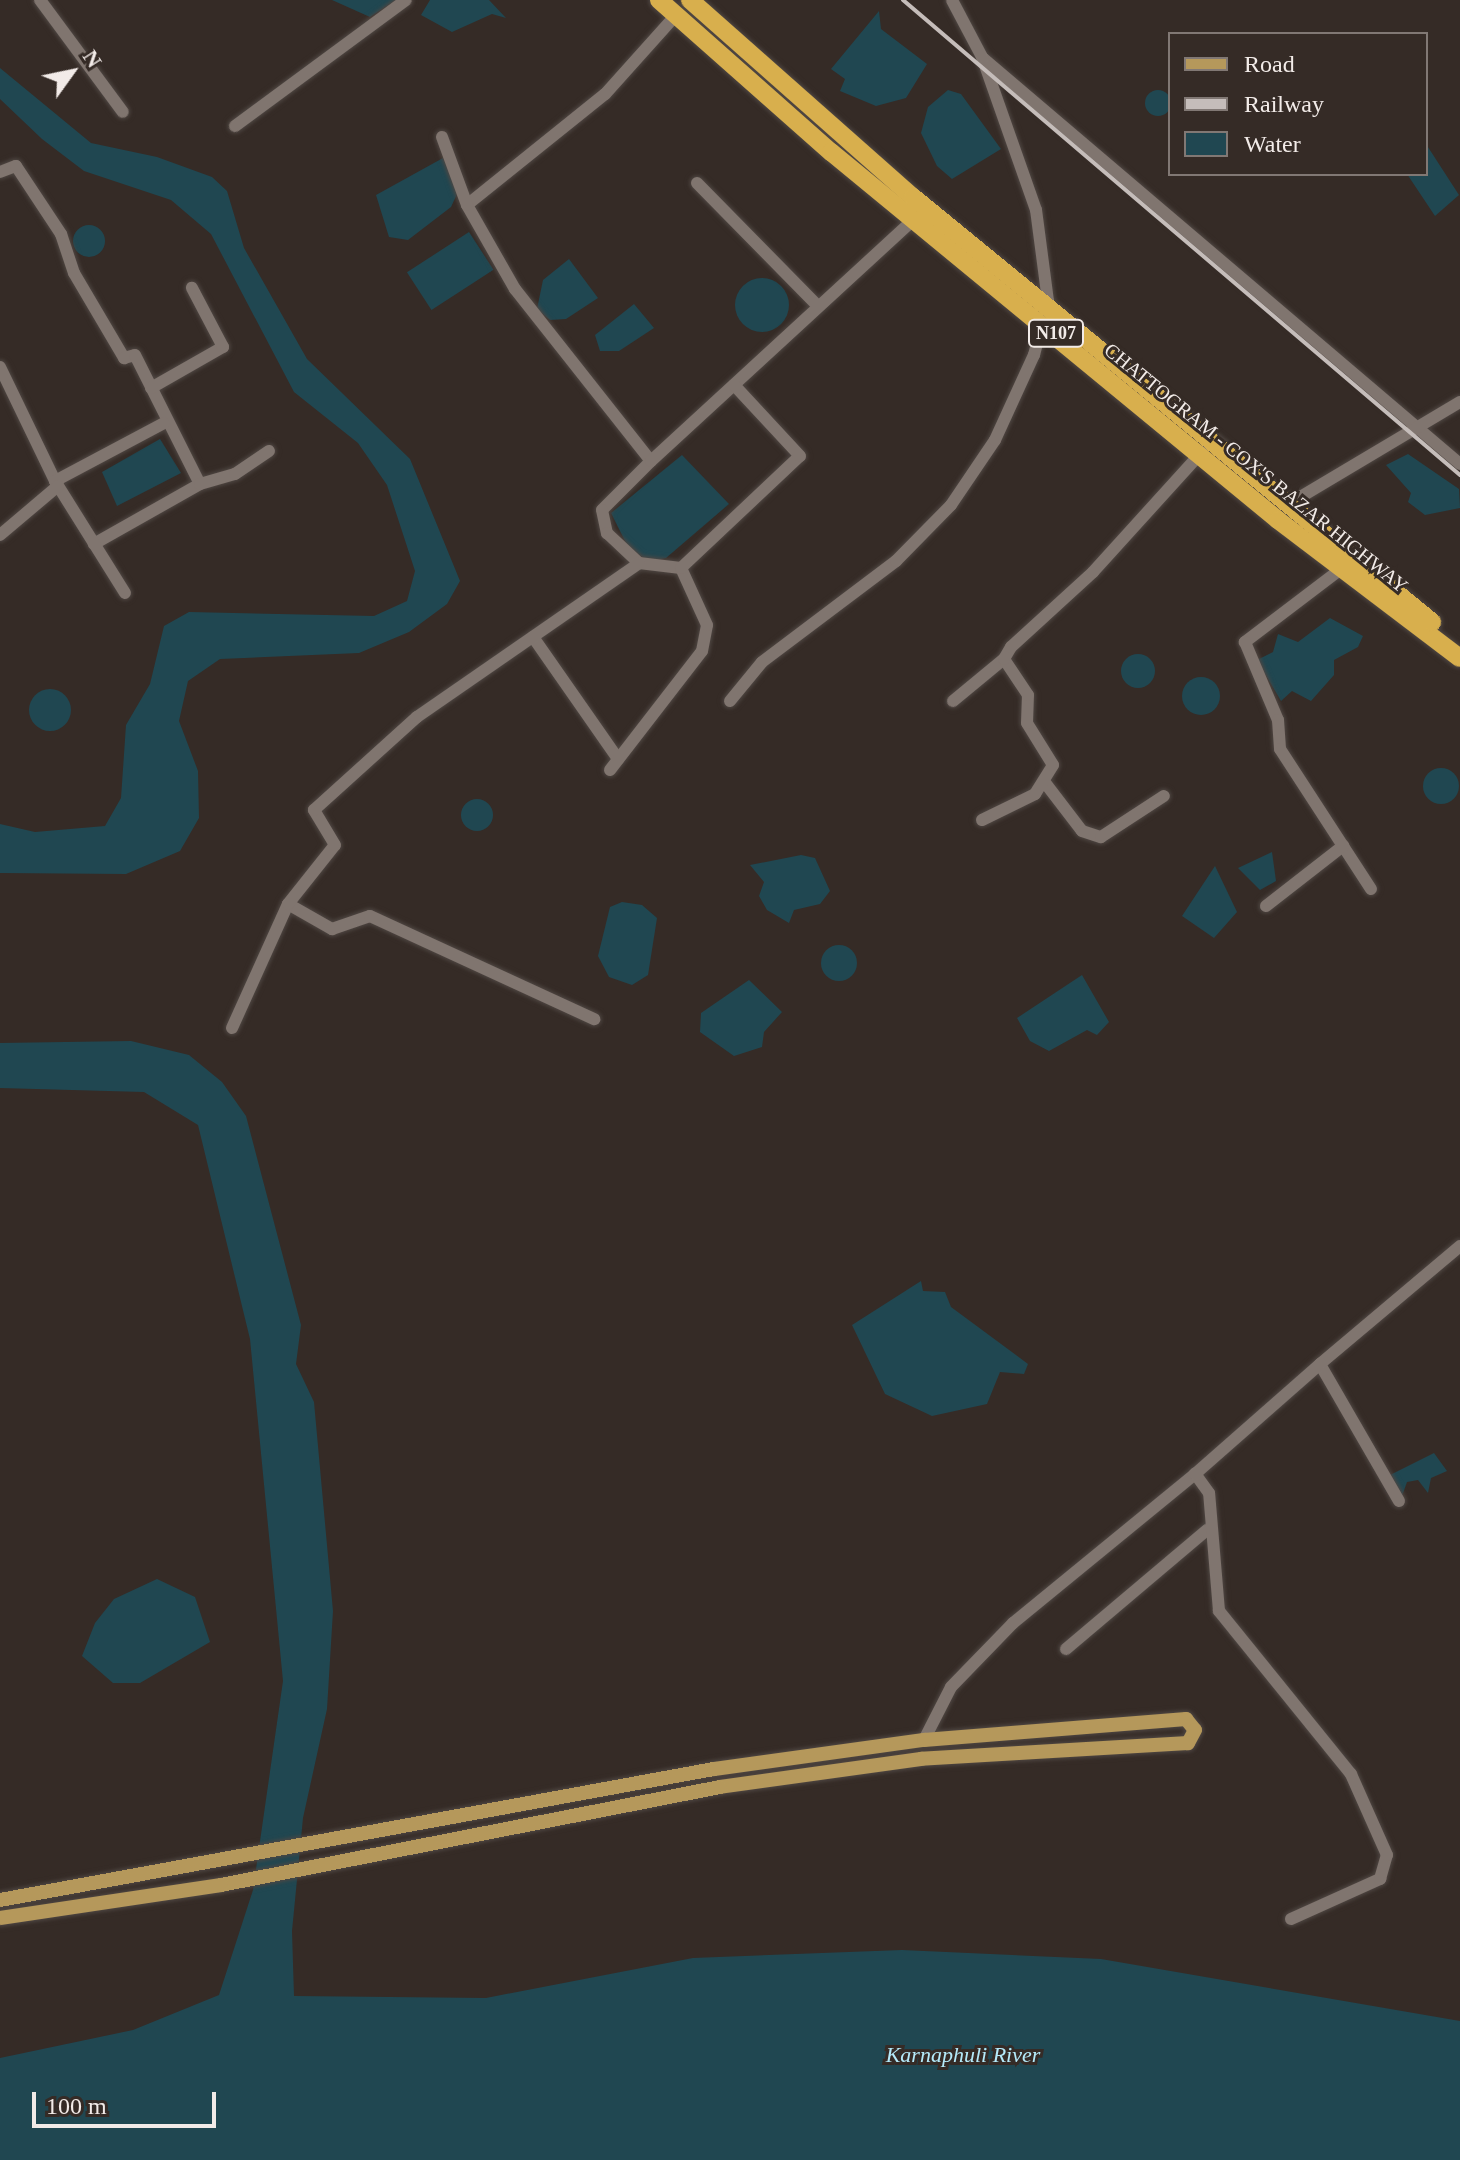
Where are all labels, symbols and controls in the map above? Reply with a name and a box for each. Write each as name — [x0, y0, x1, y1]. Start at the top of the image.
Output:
north arrow — [32, 32, 112, 112]
legend — [1168, 32, 1428, 176]
text: N — [78, 45, 107, 72]
text: Road — [1244, 51, 1295, 77]
text: Railway — [1244, 91, 1324, 117]
text: Water — [1244, 131, 1301, 157]
road number: N107 — [1028, 319, 1084, 347]
street label: CHATTOGRAM - COX'S BAZAR HIGHWAY — [1099, 338, 1413, 598]
water label: Karnaphuli River — [886, 2042, 1040, 2068]
scale bar — [36, 2076, 220, 2126]
text: 100 m — [46, 2093, 107, 2119]

